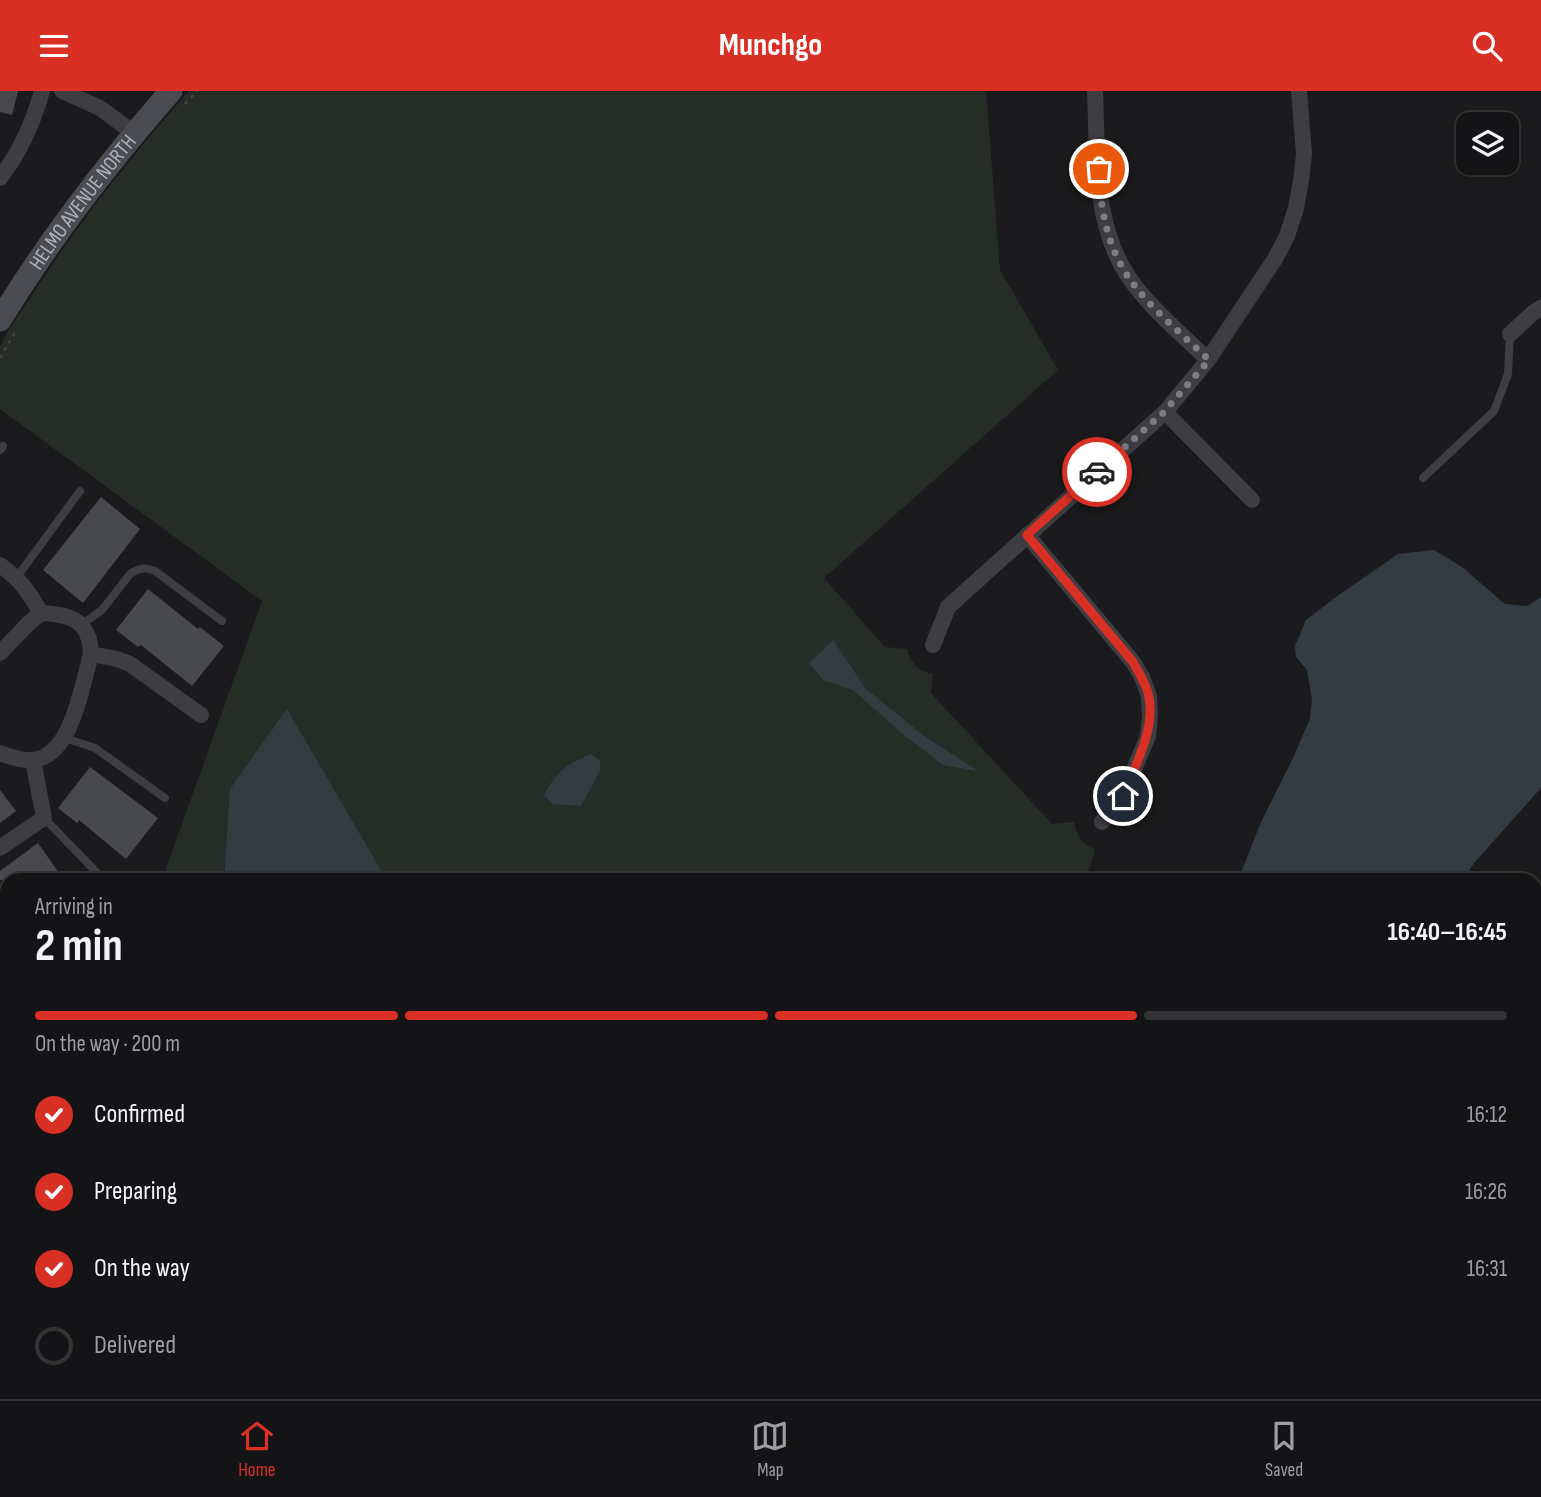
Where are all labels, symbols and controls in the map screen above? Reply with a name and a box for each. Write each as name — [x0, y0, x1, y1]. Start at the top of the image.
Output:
text: Munchgo — [719, 26, 822, 65]
icon: menu — [35, 27, 73, 65]
icon: search — [1468, 27, 1506, 65]
map controls — [1456, 112, 1519, 175]
button: layers — [1456, 112, 1519, 175]
street label: HELMO AVENUE NORTH — [24, 129, 141, 274]
pin — [1069, 139, 1129, 199]
icon: bag — [1080, 150, 1118, 188]
courier — [1062, 437, 1132, 507]
icon: car — [1078, 453, 1116, 491]
pin — [1093, 766, 1153, 826]
icon: home — [1104, 777, 1142, 815]
text: Arriving in — [35, 893, 113, 921]
text: 16:40–16:45 — [1387, 917, 1507, 948]
text: 2 min — [35, 919, 123, 974]
text: On the way · 200 m — [35, 1030, 180, 1058]
icon: check — [35, 1096, 73, 1134]
text: Confirmed — [94, 1099, 185, 1130]
text: 16:12 — [1467, 1101, 1507, 1129]
icon: check — [35, 1173, 73, 1211]
text: Preparing — [94, 1176, 177, 1207]
text: 16:26 — [1465, 1178, 1507, 1206]
icon: check — [35, 1250, 73, 1288]
text: On the way — [94, 1253, 190, 1284]
text: 16:31 — [1467, 1255, 1507, 1283]
text: Delivered — [94, 1330, 176, 1361]
tab: Home — [238, 1417, 276, 1482]
tab: Map — [751, 1417, 789, 1482]
tab: Saved — [1265, 1417, 1303, 1482]

